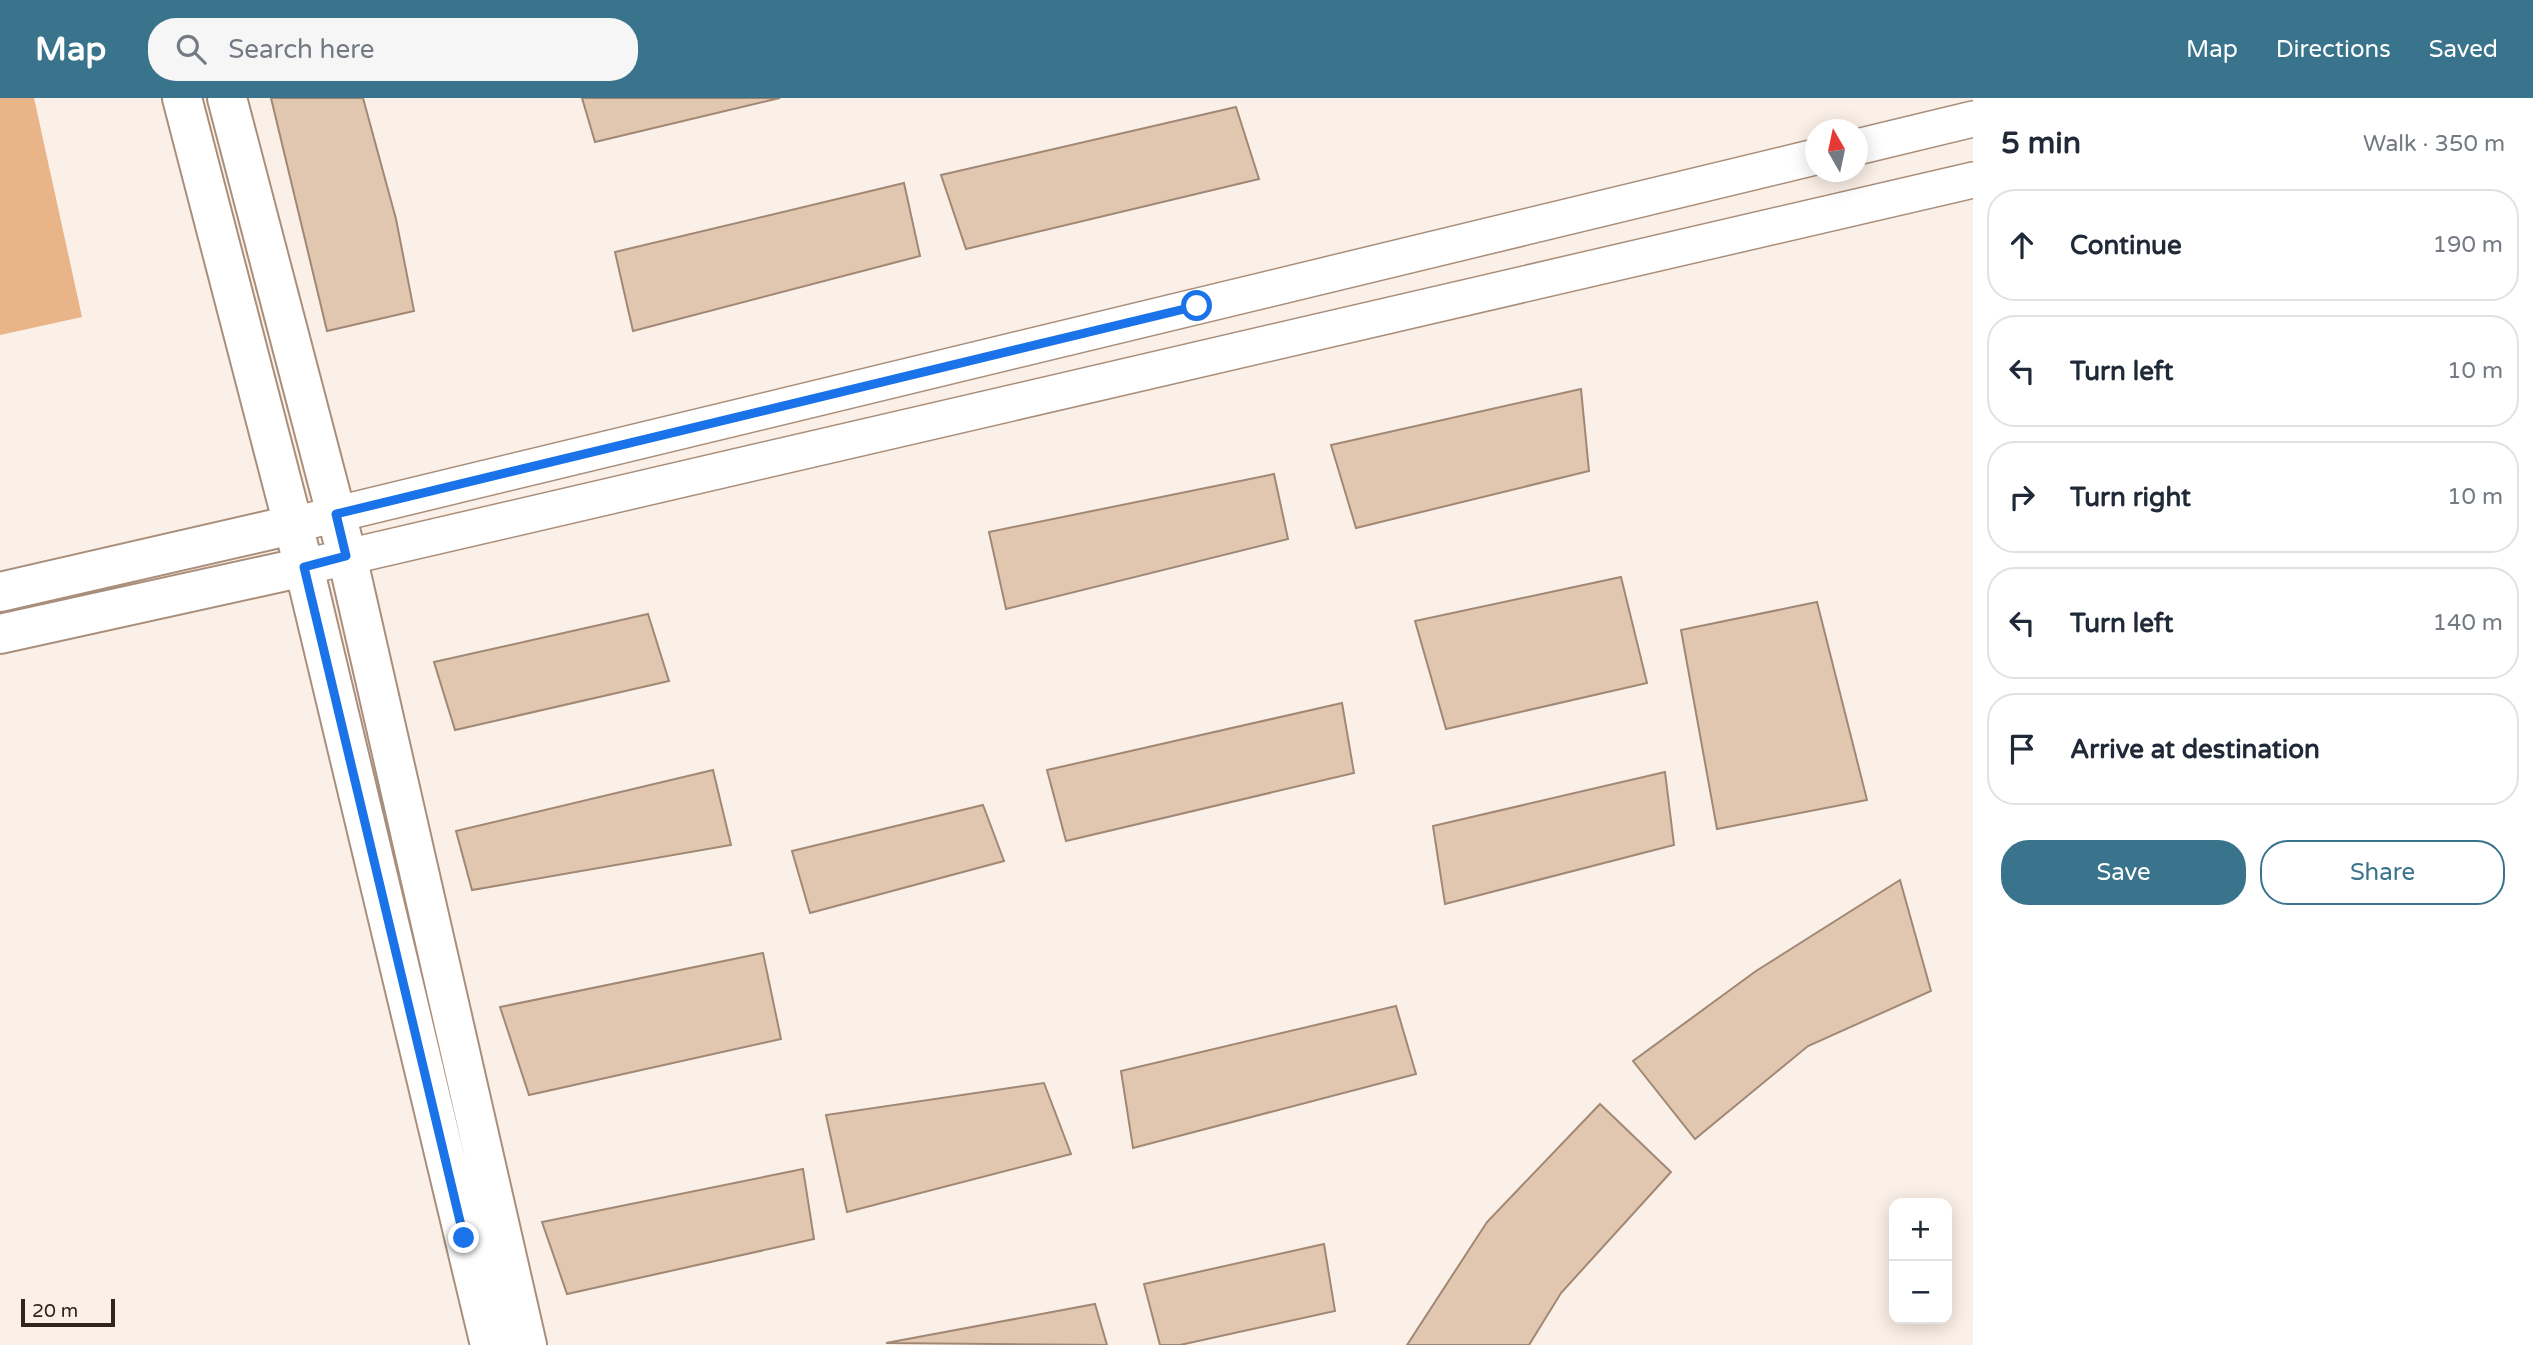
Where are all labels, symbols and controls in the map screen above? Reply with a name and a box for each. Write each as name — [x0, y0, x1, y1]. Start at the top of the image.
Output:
search box — [148, 18, 638, 81]
text: Map — [35, 30, 106, 69]
icon: search — [172, 30, 210, 68]
text: Search here — [228, 34, 374, 65]
text: Map — [2186, 35, 2238, 64]
text: Directions — [2276, 35, 2391, 64]
text: Saved — [2429, 35, 2498, 64]
north arrow — [1805, 119, 1868, 182]
text: 5 min — [2001, 125, 2081, 162]
text: Walk · 350 m — [2363, 130, 2505, 158]
icon: ahead — [2003, 226, 2041, 264]
text: Continue — [2070, 230, 2182, 261]
text: 190 m — [2433, 231, 2503, 259]
route start — [1181, 290, 1212, 321]
icon: left — [2003, 352, 2041, 390]
text: Turn left — [2070, 356, 2173, 387]
text: 10 m — [2447, 357, 2503, 385]
icon: right — [2003, 478, 2041, 516]
text: Turn right — [2070, 482, 2191, 513]
text: 10 m — [2447, 483, 2503, 511]
icon: left — [2003, 604, 2041, 642]
text: Turn left — [2070, 608, 2173, 639]
text: 140 m — [2433, 609, 2503, 637]
icon: arrive — [2003, 730, 2041, 768]
text: Arrive at destination — [2070, 734, 2320, 765]
button: Save — [2001, 840, 2246, 905]
button: Share — [2260, 840, 2505, 905]
map controls — [1889, 1198, 1952, 1324]
button: + — [1889, 1198, 1952, 1261]
route end — [448, 1222, 479, 1253]
button: − — [1889, 1261, 1952, 1324]
scale bar — [21, 1296, 116, 1328]
text: 20 m — [32, 1300, 78, 1322]

